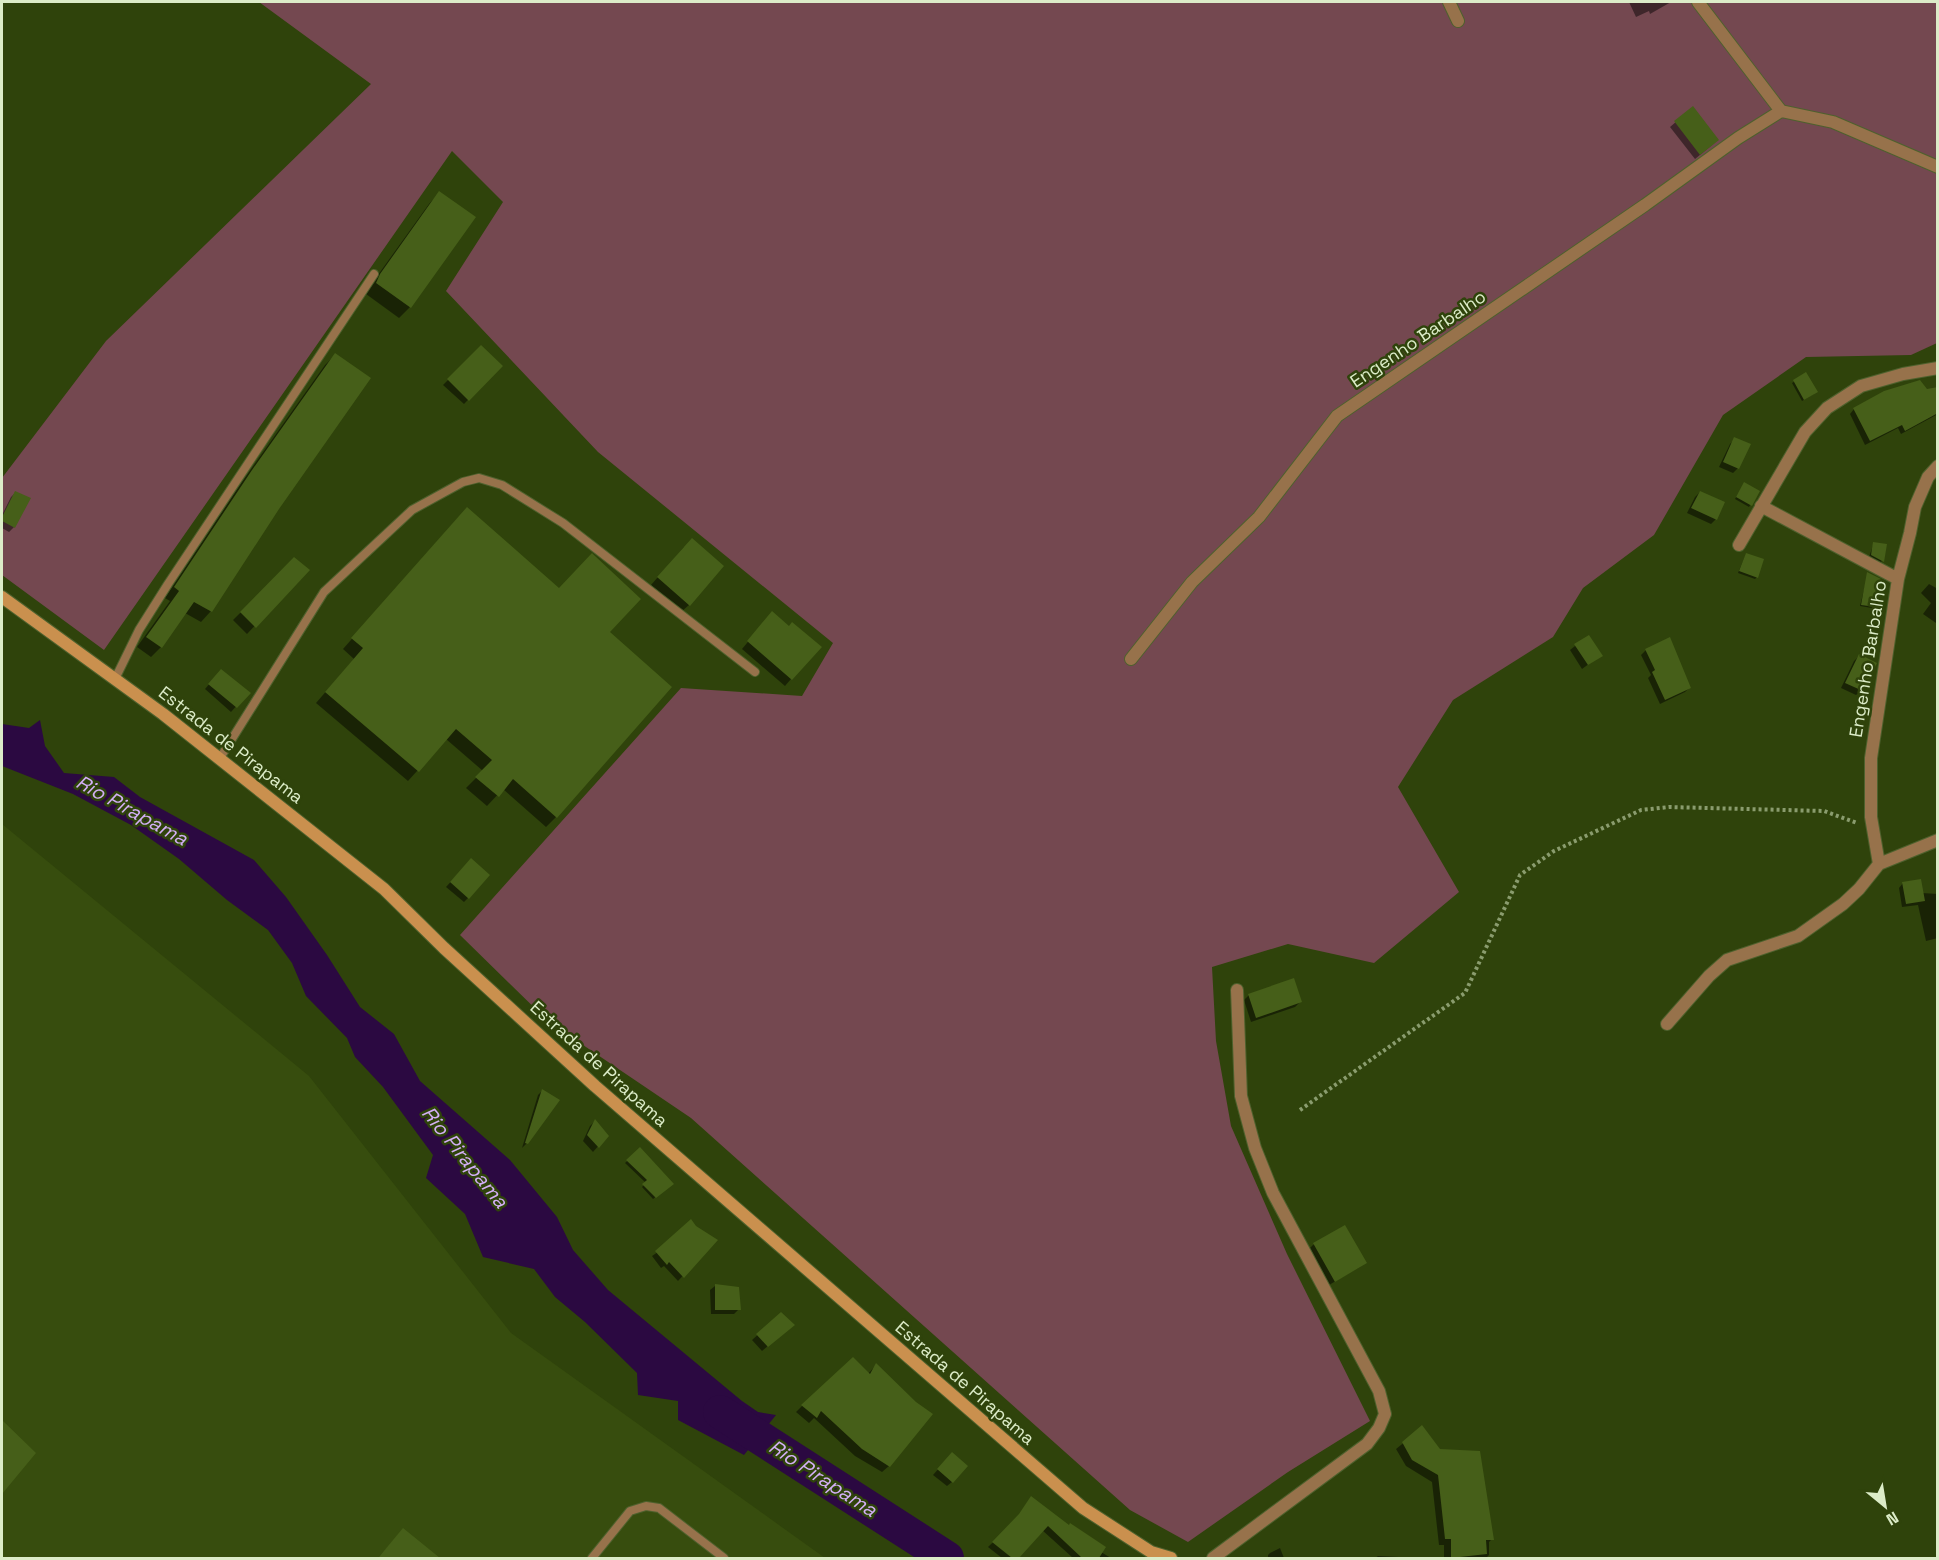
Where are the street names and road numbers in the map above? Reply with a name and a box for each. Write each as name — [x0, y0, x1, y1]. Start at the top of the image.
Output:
street label: Engenho Barbalho — [1345, 285, 1490, 393]
street label: Engenho Barbalho — [1844, 579, 1891, 739]
street label: Estrada de Pirapama — [154, 681, 308, 808]
street label: Estrada de Pirapama — [526, 996, 673, 1132]
street label: Estrada de Pirapama — [891, 1316, 1040, 1450]

